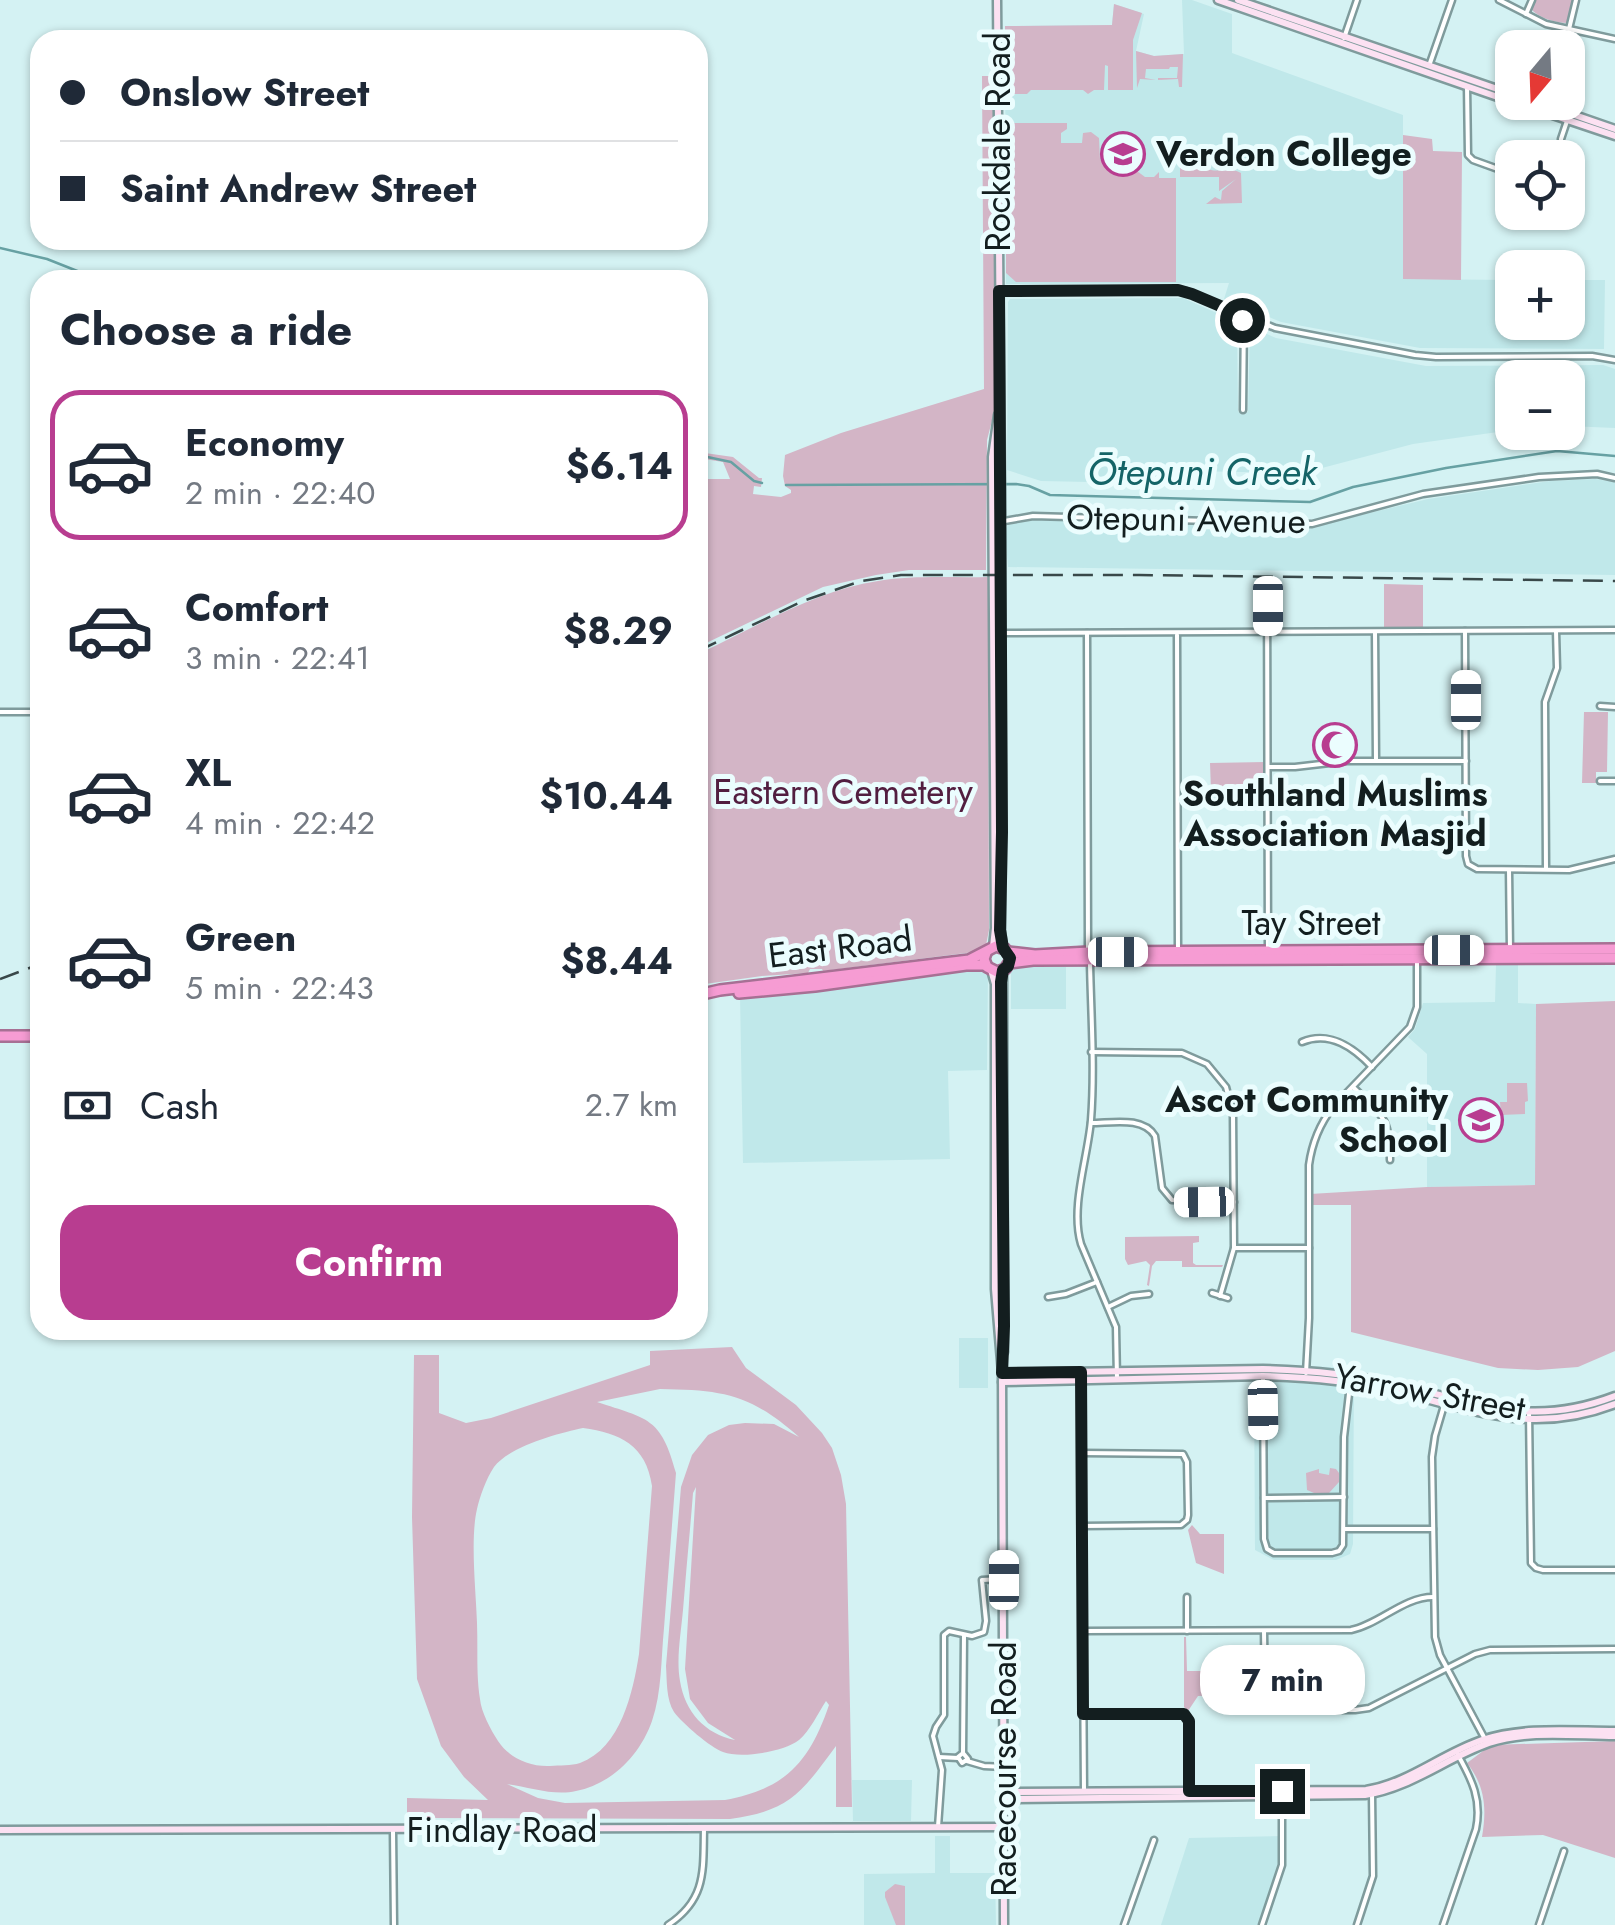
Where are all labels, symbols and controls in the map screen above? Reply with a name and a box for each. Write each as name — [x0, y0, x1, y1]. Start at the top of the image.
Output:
north arrow — [1495, 30, 1585, 120]
map controls — [1495, 30, 1585, 450]
street label: Rockdale Road — [973, 32, 1023, 252]
text: Onslow Street — [120, 65, 369, 120]
place label: Verdon College — [1155, 129, 1412, 179]
school or university icon: Verdon College — [1100, 131, 1146, 177]
button: locate — [1495, 140, 1585, 230]
text: Saint Andrew Street — [120, 161, 476, 216]
button: + — [1495, 250, 1585, 340]
text: Choose a ride — [60, 297, 352, 362]
route start — [1220, 298, 1265, 343]
button: − — [1495, 360, 1585, 450]
text: Economy — [185, 415, 344, 470]
icon: car — [65, 420, 155, 510]
text: $6.14 — [566, 438, 673, 493]
water label: Ōtepuni Creek — [1087, 444, 1318, 499]
text: 2 min · 22:40 — [185, 470, 376, 516]
street label: Otepuni Avenue — [1066, 492, 1306, 546]
car — [1253, 576, 1283, 636]
text: Comfort — [185, 580, 328, 635]
icon: car — [65, 585, 155, 675]
text: $8.29 — [564, 603, 673, 658]
text: 3 min · 22:41 — [185, 635, 370, 681]
car — [1451, 670, 1481, 730]
mosque icon: Southland Muslims Association Masjid — [1312, 722, 1358, 768]
text: XL — [185, 745, 231, 800]
icon: car — [65, 750, 155, 840]
park label: Eastern Cemetery — [713, 767, 973, 817]
text: $10.44 — [540, 768, 673, 823]
place label: Southland Muslims Association Masjid — [1182, 769, 1488, 859]
text: 4 min · 22:42 — [185, 800, 375, 846]
street label: Tay Street — [1242, 898, 1381, 948]
text: Green — [185, 910, 296, 965]
street label: East Road — [765, 913, 915, 981]
icon: car — [65, 915, 155, 1005]
text: $8.44 — [561, 933, 673, 988]
car — [1424, 935, 1484, 965]
car — [1088, 937, 1148, 967]
text: 5 min · 22:43 — [185, 965, 374, 1011]
place label: Ascot Community School — [1164, 1075, 1449, 1165]
icon: cash — [60, 1078, 115, 1133]
text: Cash — [140, 1078, 220, 1133]
text: 2.7 km — [585, 1082, 678, 1128]
school or university icon: Ascot Community School — [1458, 1097, 1504, 1143]
car — [1174, 1186, 1234, 1218]
button: Confirm — [60, 1205, 678, 1320]
street label: Yarrow Street — [1331, 1351, 1530, 1433]
car — [1247, 1380, 1279, 1440]
car — [989, 1550, 1019, 1610]
street label: Racecourse Road — [979, 1641, 1029, 1897]
callout: 7 min — [1200, 1646, 1364, 1716]
text: 7 min — [1241, 1657, 1324, 1703]
route end — [1260, 1769, 1305, 1814]
street label: Findlay Road — [406, 1805, 598, 1855]

